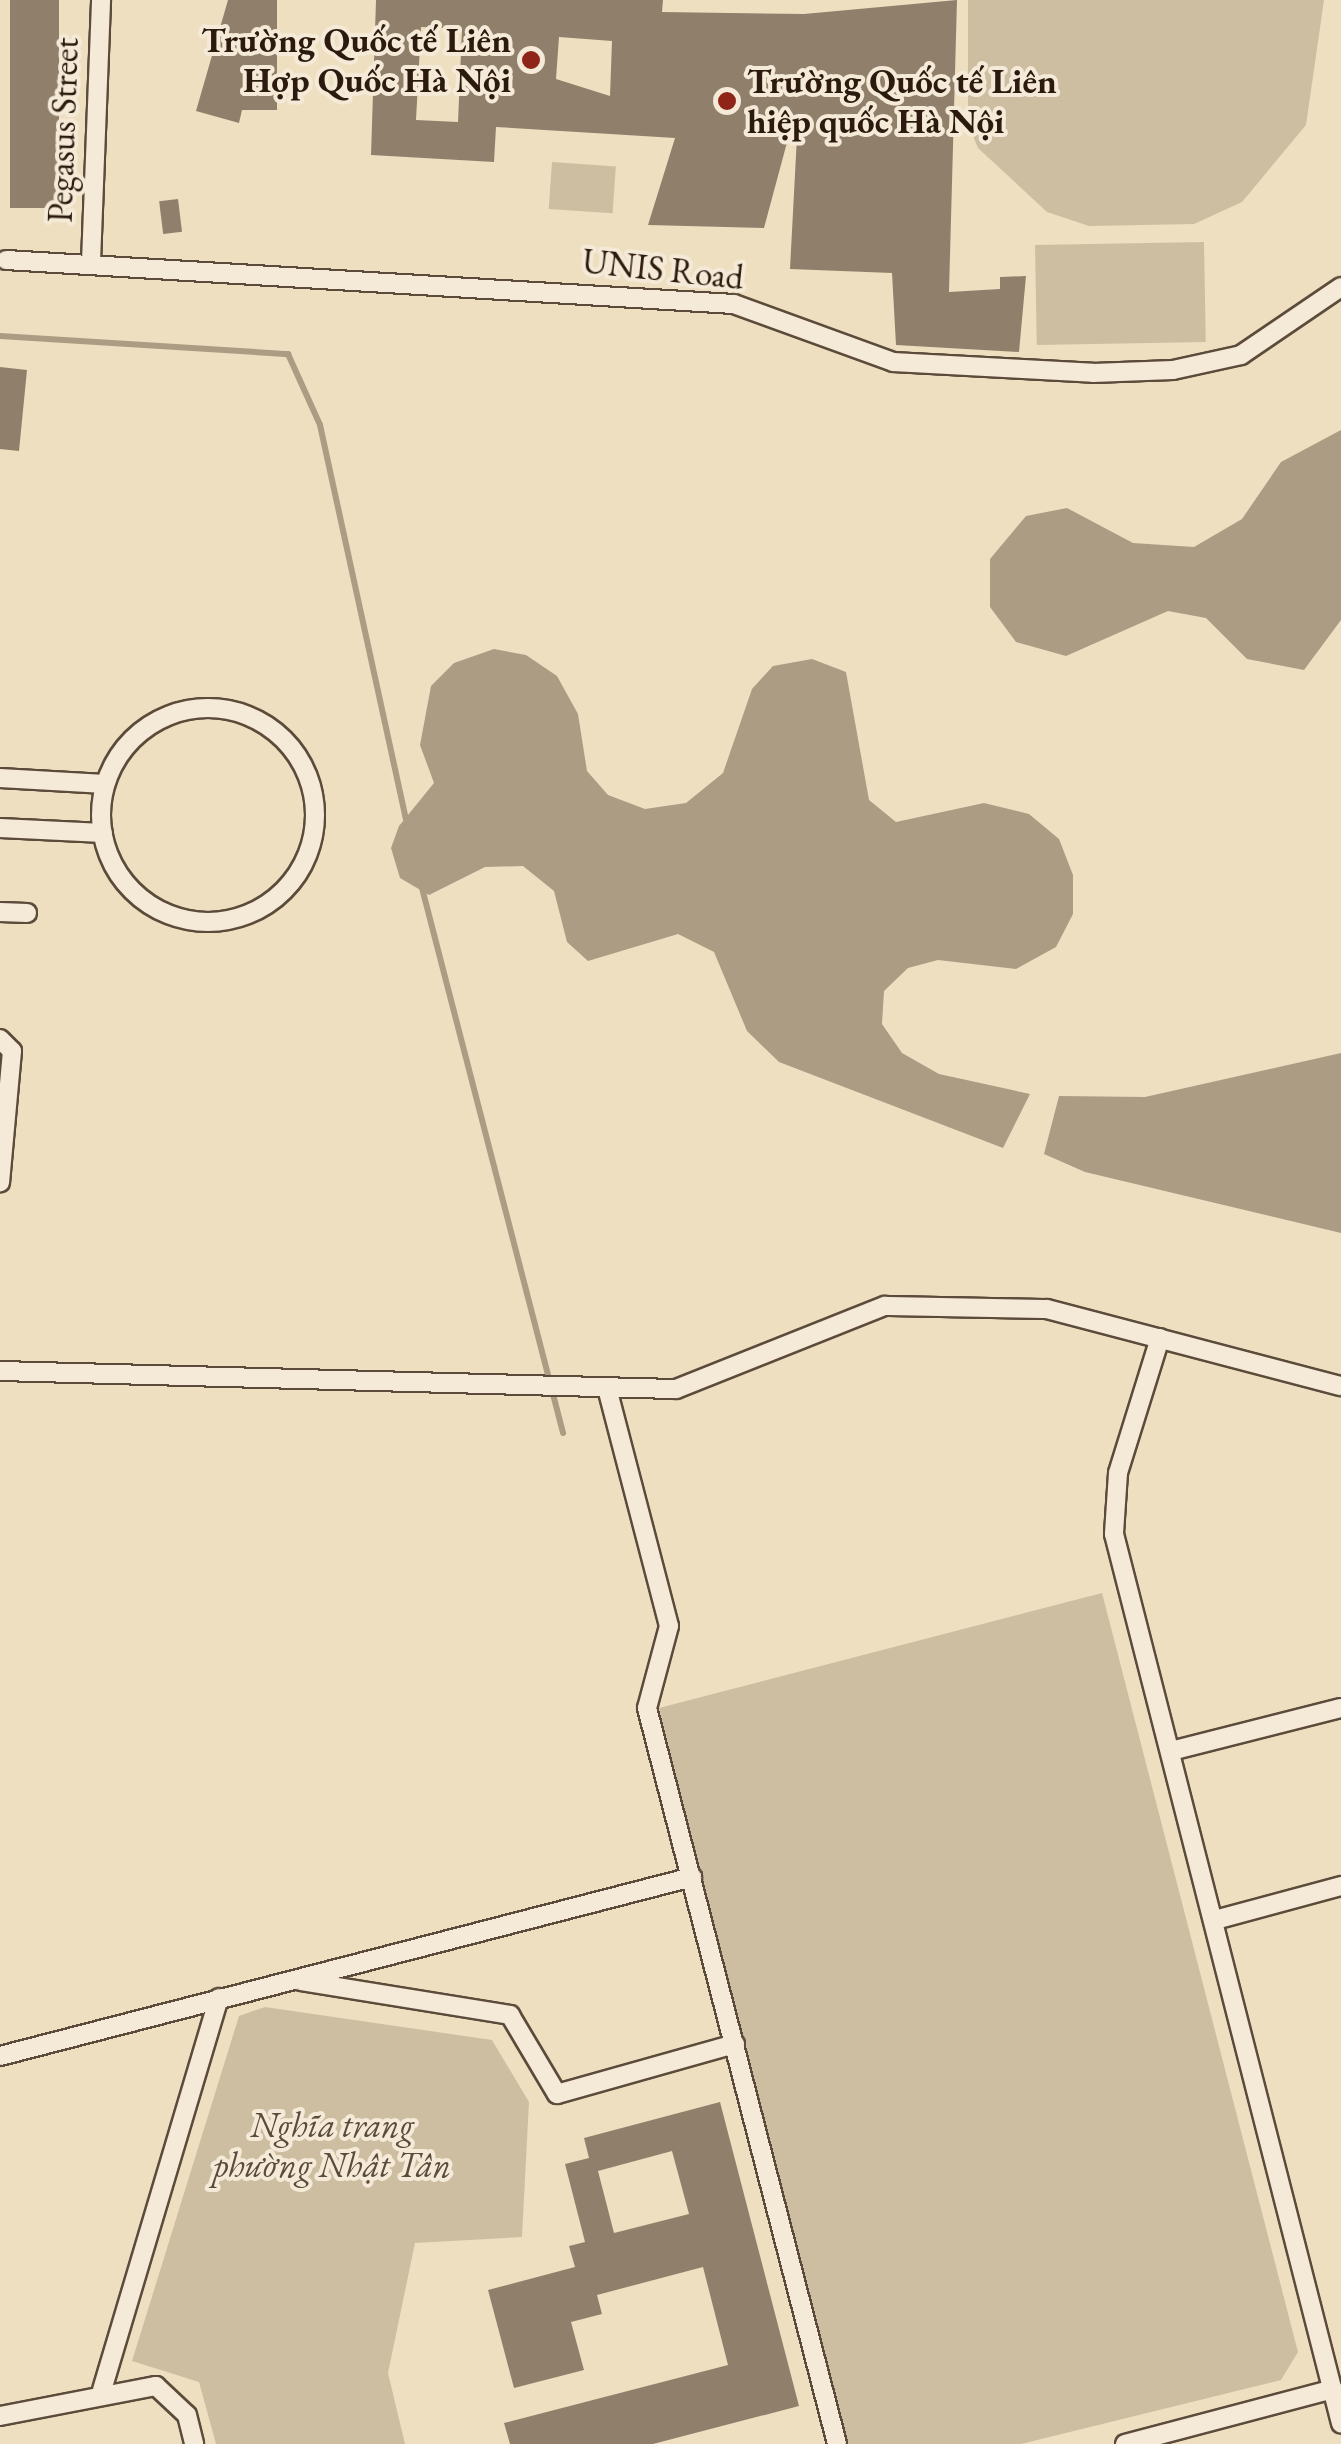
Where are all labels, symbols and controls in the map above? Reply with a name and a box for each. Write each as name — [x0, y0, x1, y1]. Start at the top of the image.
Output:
place label: Trường Quốc tế Liên Hợp Quốc Hà Nội — [201, 19, 511, 101]
street label: Pegasus Street — [39, 37, 87, 223]
marker: Trường Quốc tế Liên Hợp Quốc Hà Nội — [520, 49, 542, 71]
place label: Trường Quốc tế Liên hiệp quốc Hà Nội — [747, 60, 1057, 142]
marker: Trường Quốc tế Liên hiệp quốc Hà Nội — [716, 90, 738, 112]
street label: UNIS Road — [580, 240, 746, 298]
park label: Nghĩa trang phường Nhật Tân — [213, 2104, 451, 2186]

